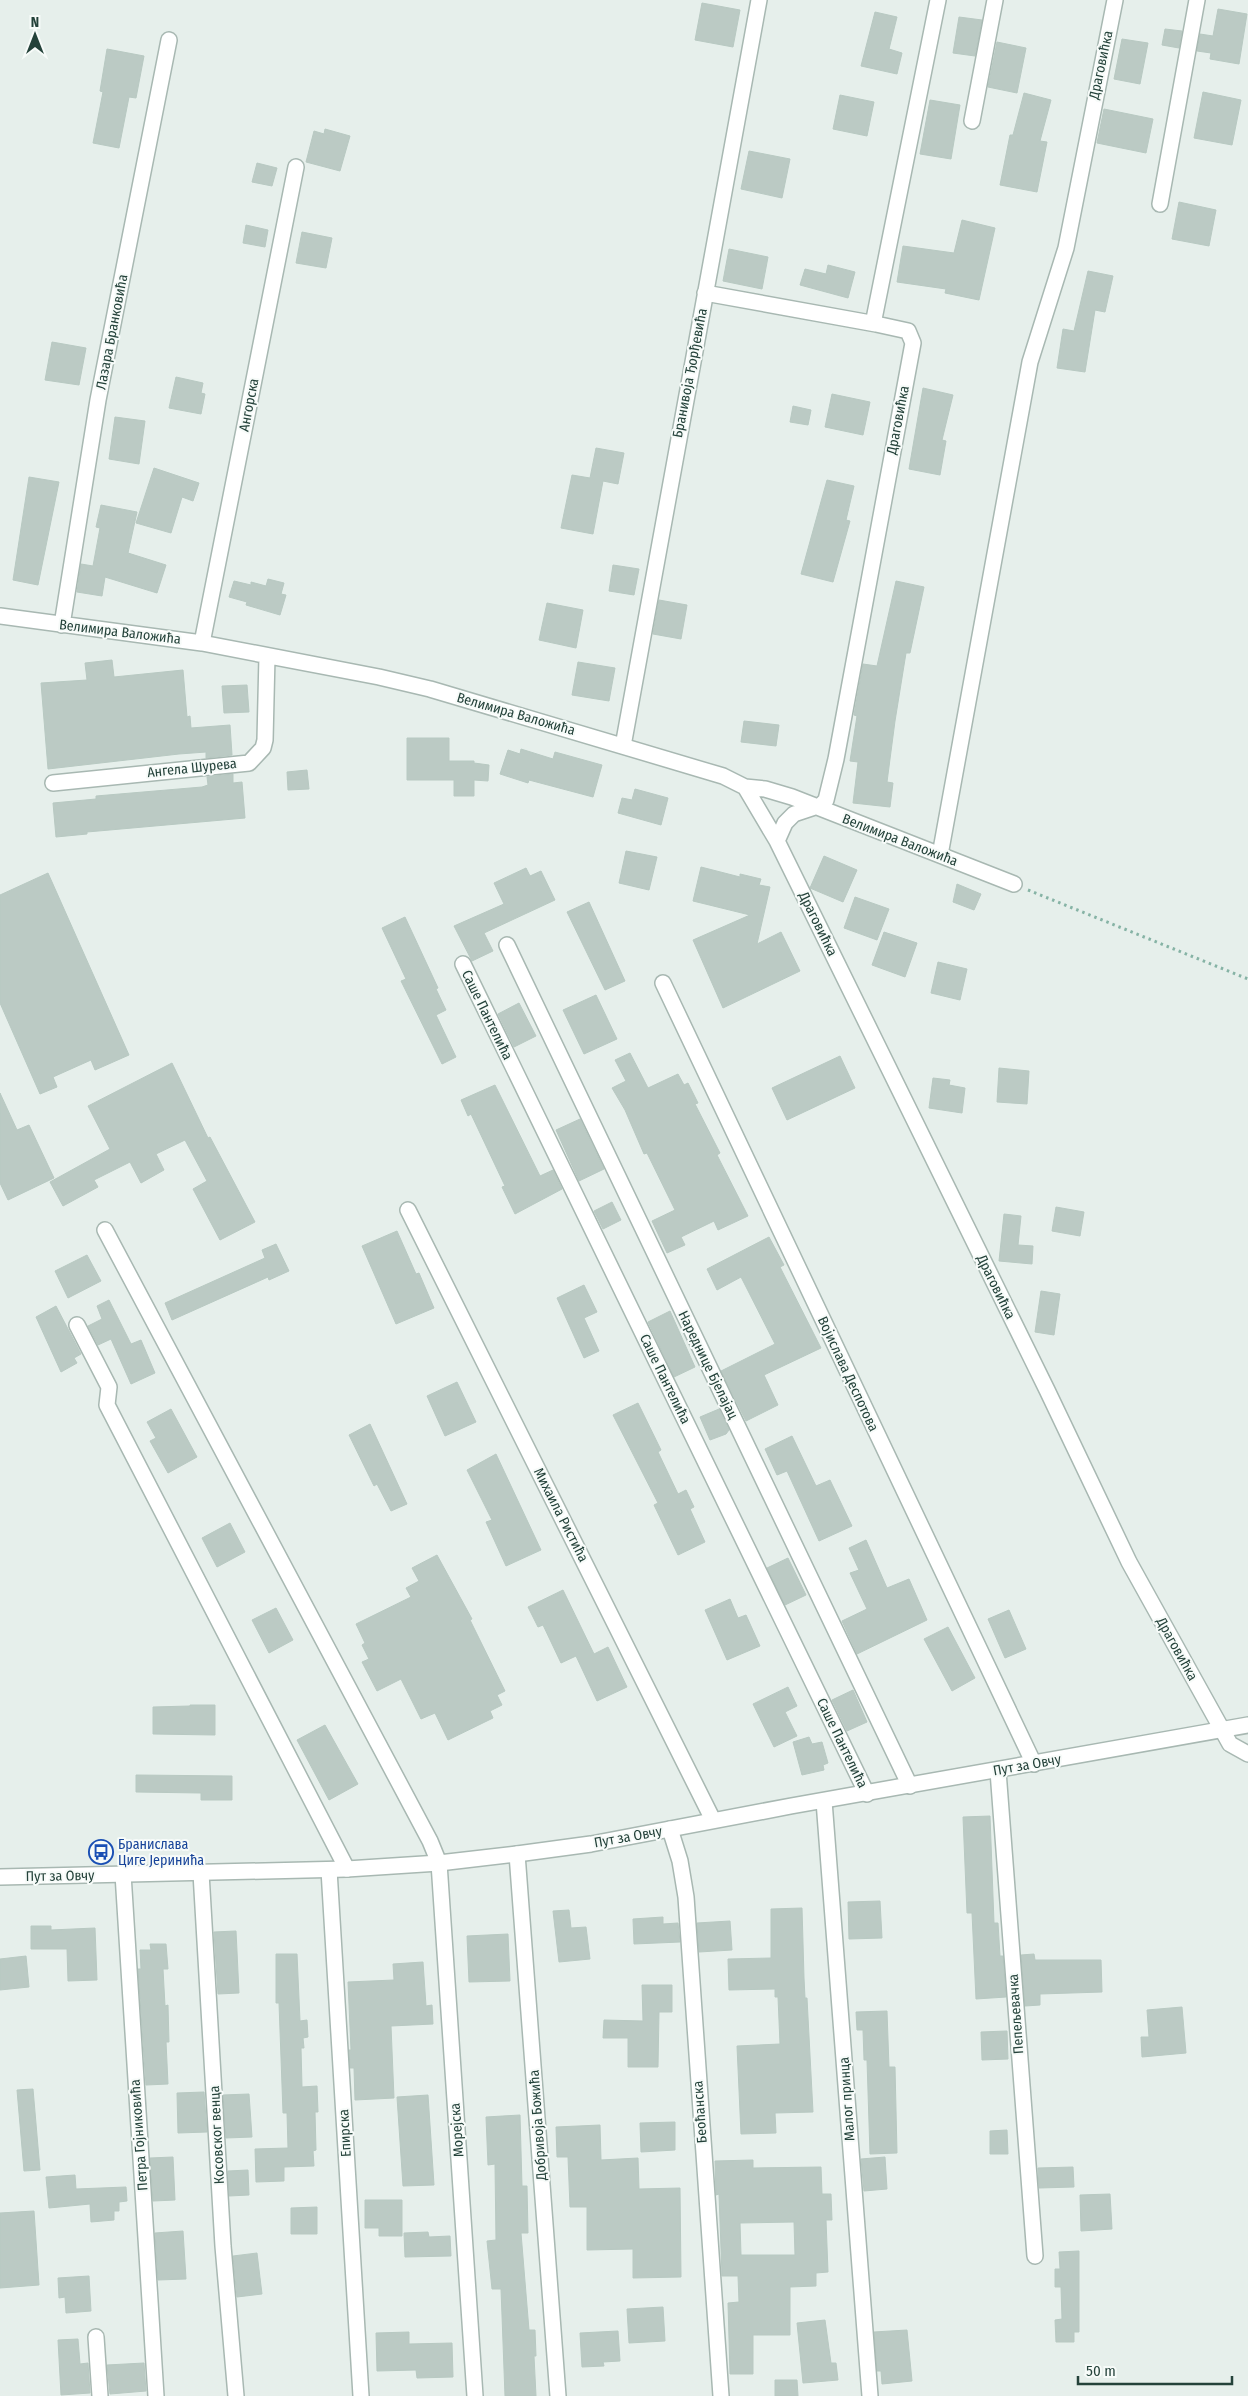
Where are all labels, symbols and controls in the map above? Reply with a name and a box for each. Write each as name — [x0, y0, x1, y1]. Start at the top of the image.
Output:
north arrow — [10, 10, 60, 60]
text: N — [31, 14, 39, 31]
street label: Драговићка — [1085, 29, 1117, 102]
street label: Лазара Бранковића — [92, 273, 132, 391]
street label: Бранивоја Ђорђевића — [669, 307, 711, 439]
street label: Ангорска — [236, 377, 263, 433]
street label: Драговићка — [883, 384, 913, 457]
street label: Велимира Валожића — [58, 616, 182, 648]
street label: Велимира Валожића — [455, 689, 577, 739]
street label: Ангела Шурева — [146, 755, 238, 781]
street label: Велимира Валожића — [840, 810, 960, 870]
street label: Драговићка — [795, 888, 841, 959]
street label: Саше Пантелића — [458, 967, 516, 1063]
street label: Драговићка — [973, 1251, 1019, 1322]
street label: Нареднице Бјелајац — [674, 1308, 742, 1422]
street label: Војислава Деспотова — [814, 1314, 882, 1434]
street label: Саше Пантелића — [636, 1331, 694, 1427]
street label: Михаила Ристића — [530, 1465, 592, 1565]
street label: Драговићка — [1152, 1614, 1201, 1684]
street label: Саше Пантелића — [813, 1695, 871, 1791]
street label: Пут за Овчу — [992, 1751, 1063, 1779]
street label: Пут за Овчу — [593, 1823, 664, 1851]
place label: Бранислава Циге Јеринића — [118, 1836, 204, 1869]
bus stop icon: Бранислава Циге Јеринића — [88, 1839, 114, 1865]
street label: Пут за Овчу — [26, 1867, 95, 1885]
street label: Пепељевачка — [1005, 1973, 1027, 2055]
street label: Малог принца — [836, 2056, 858, 2142]
street label: Добривоја Божића — [526, 2069, 550, 2182]
street label: Петра Гојниковића — [127, 2079, 151, 2191]
street label: Беоћанска — [689, 2080, 711, 2144]
street label: Косовског венца — [206, 2085, 228, 2185]
street label: Морејска — [447, 2102, 467, 2158]
street label: Епирска — [335, 2108, 355, 2157]
scale bar — [1078, 2354, 1232, 2386]
text: 50 m — [1086, 2362, 1116, 2380]

